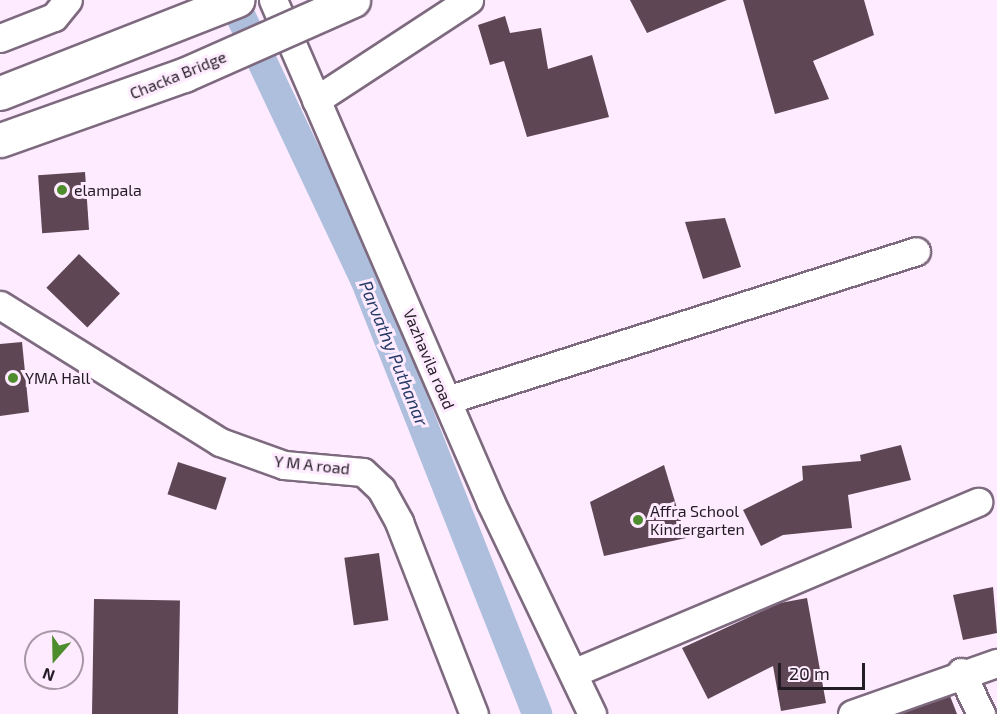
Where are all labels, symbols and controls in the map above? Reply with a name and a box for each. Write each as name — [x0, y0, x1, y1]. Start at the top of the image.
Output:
street label: Chacka Bridge — [127, 47, 229, 103]
place label: elampala — [74, 180, 142, 200]
marker: elampala — [55, 183, 69, 197]
water label: Parvathy Puthanar — [355, 277, 433, 429]
street label: Vazhavila road — [399, 306, 459, 412]
place label: YMA Hall — [25, 368, 91, 388]
marker: YMA Hall — [6, 371, 20, 385]
street label: Y M A road — [273, 451, 351, 479]
place label: Affra School Kindergarten — [650, 501, 745, 539]
marker: Affra School Kindergarten — [631, 513, 645, 527]
north arrow — [24, 630, 84, 690]
scale bar — [781, 651, 868, 689]
text: 20 m — [789, 662, 830, 684]
text: N — [40, 665, 57, 686]

